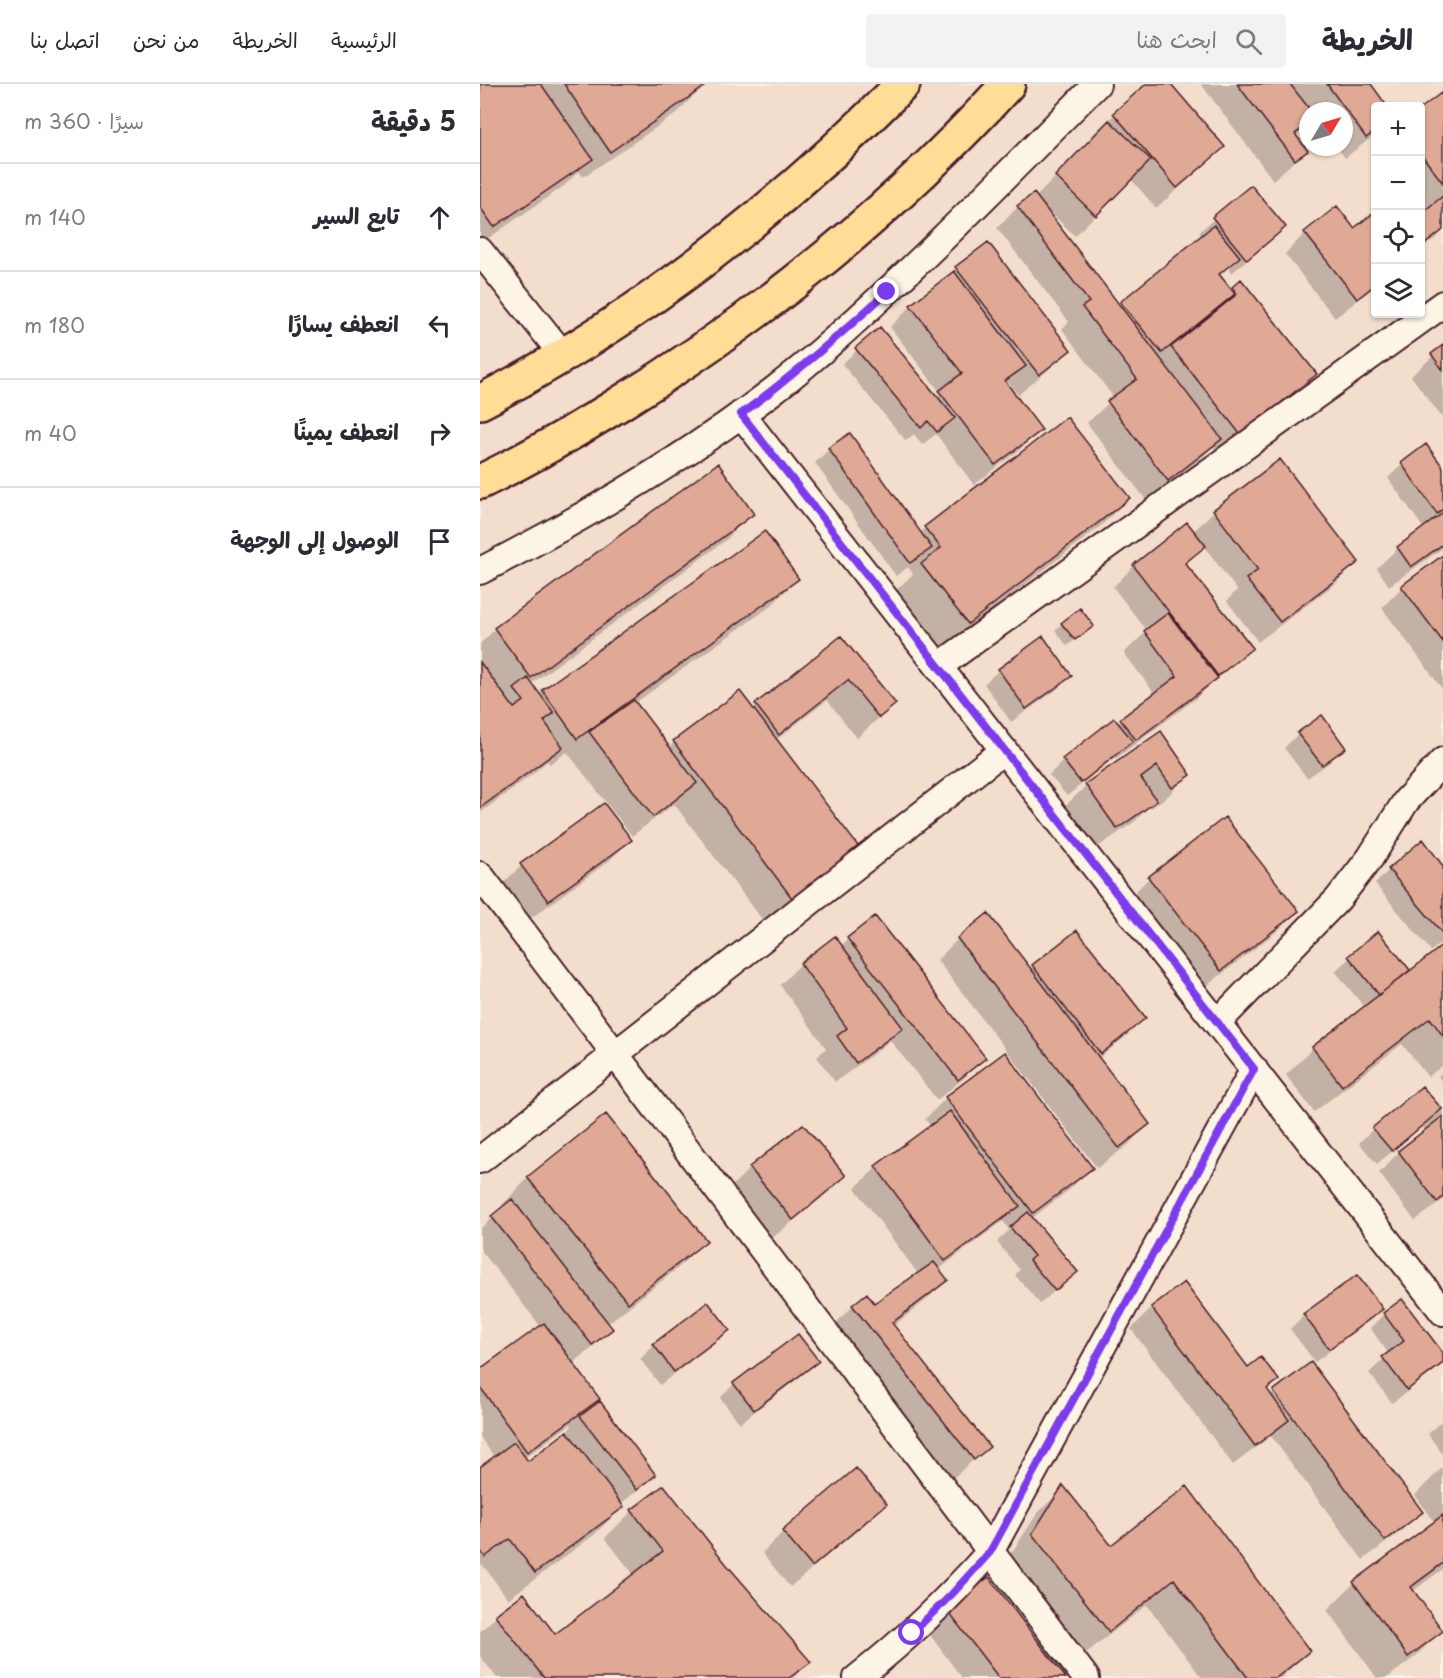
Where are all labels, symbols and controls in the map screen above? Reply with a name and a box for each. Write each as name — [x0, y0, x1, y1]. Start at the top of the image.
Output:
search box — [866, 14, 1286, 68]
text: الخريطة — [1322, 17, 1413, 60]
text: ابحث هنا — [1136, 22, 1217, 55]
text: اتصل بنا — [30, 23, 100, 55]
text: من نحن — [133, 23, 199, 55]
text: الخريطة — [232, 23, 298, 55]
text: الرئيسية — [331, 23, 397, 55]
icon: search — [1232, 25, 1265, 58]
text: 5 دقيقة — [371, 101, 456, 140]
north arrow — [1299, 102, 1353, 156]
map controls — [1371, 102, 1425, 318]
button: + — [1371, 102, 1425, 156]
text: سيرًا · 360 m — [24, 106, 144, 136]
button: − — [1371, 156, 1425, 210]
text: تابع السير — [314, 198, 399, 231]
icon: ahead — [423, 201, 456, 234]
text: 140 m — [24, 202, 86, 232]
button: locate — [1371, 210, 1425, 264]
button: layers — [1371, 264, 1425, 318]
route end — [873, 278, 899, 304]
text: انعطف يسارًا — [288, 306, 399, 339]
icon: left — [423, 309, 456, 342]
text: 180 m — [24, 310, 85, 340]
text: انعطف يمينًا — [294, 414, 399, 447]
icon: right — [423, 417, 456, 450]
text: 40 m — [24, 418, 77, 448]
text: الوصول إلى الوجهة — [230, 522, 399, 555]
icon: arrive — [423, 525, 456, 558]
route start — [898, 1619, 924, 1645]

